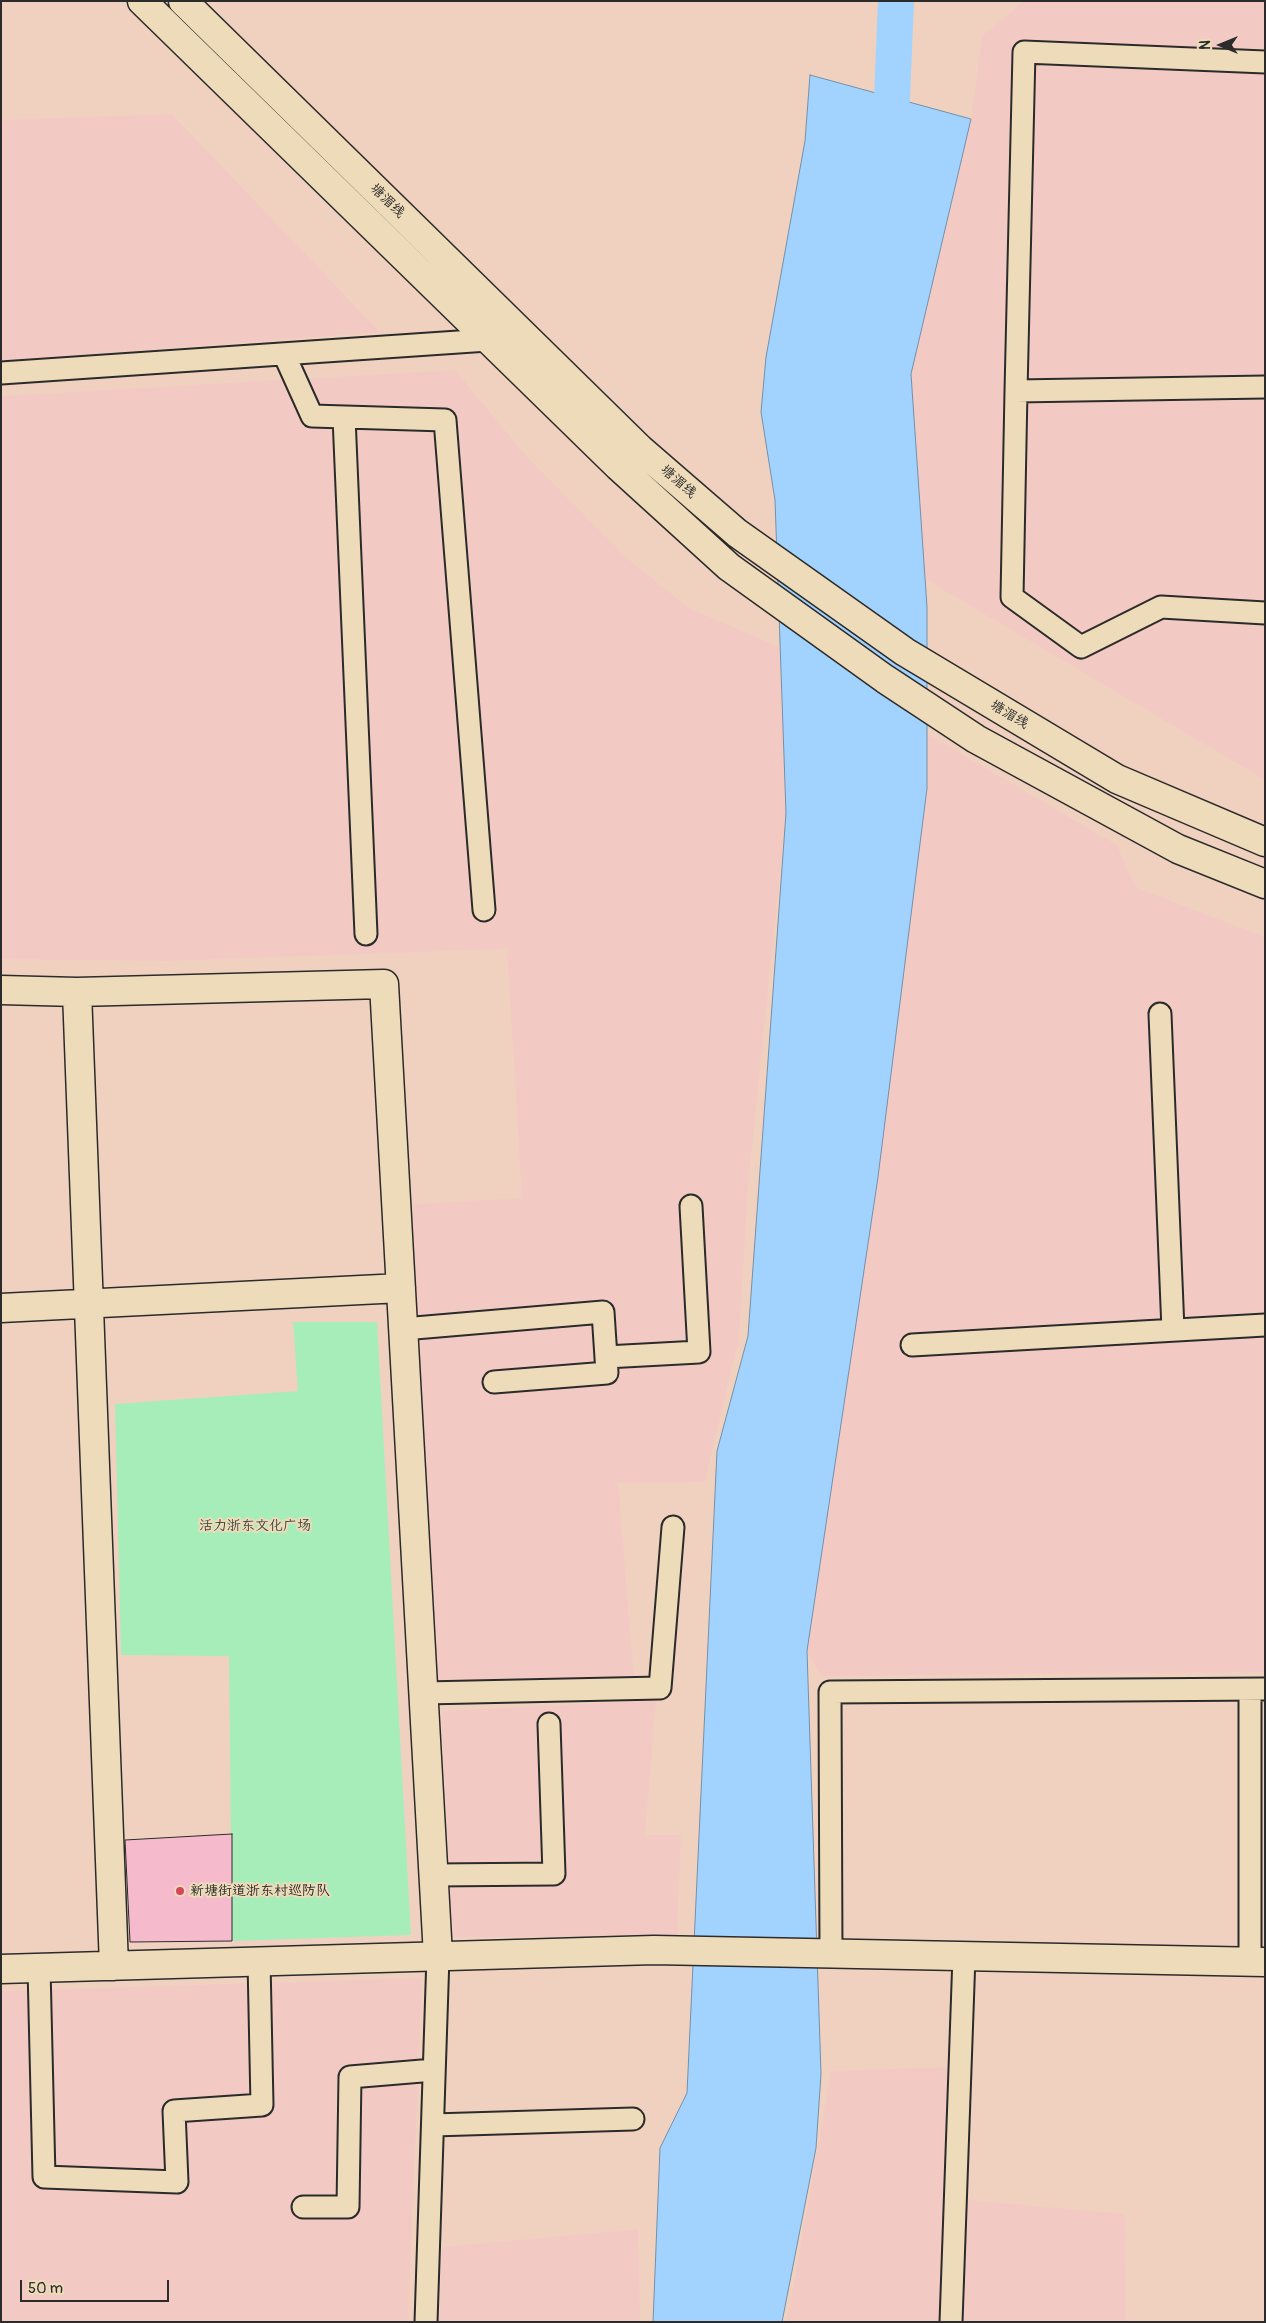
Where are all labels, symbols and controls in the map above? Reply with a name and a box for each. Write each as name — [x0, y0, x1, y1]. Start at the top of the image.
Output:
north arrow — [1196, 20, 1246, 70]
text: N — [1197, 40, 1214, 50]
street label: 塘湄线 — [366, 180, 408, 222]
street label: 塘湄线 — [657, 462, 699, 502]
street label: 塘湄线 — [987, 697, 1031, 733]
park label: 活力浙东文化广场 — [199, 1518, 311, 1534]
place label: 新塘街道浙东村巡防队 — [190, 1883, 330, 1899]
marker: 新塘街道浙东村巡防队 — [174, 1885, 186, 1897]
scale bar — [22, 2270, 171, 2302]
text: 50 m — [28, 2279, 63, 2298]

